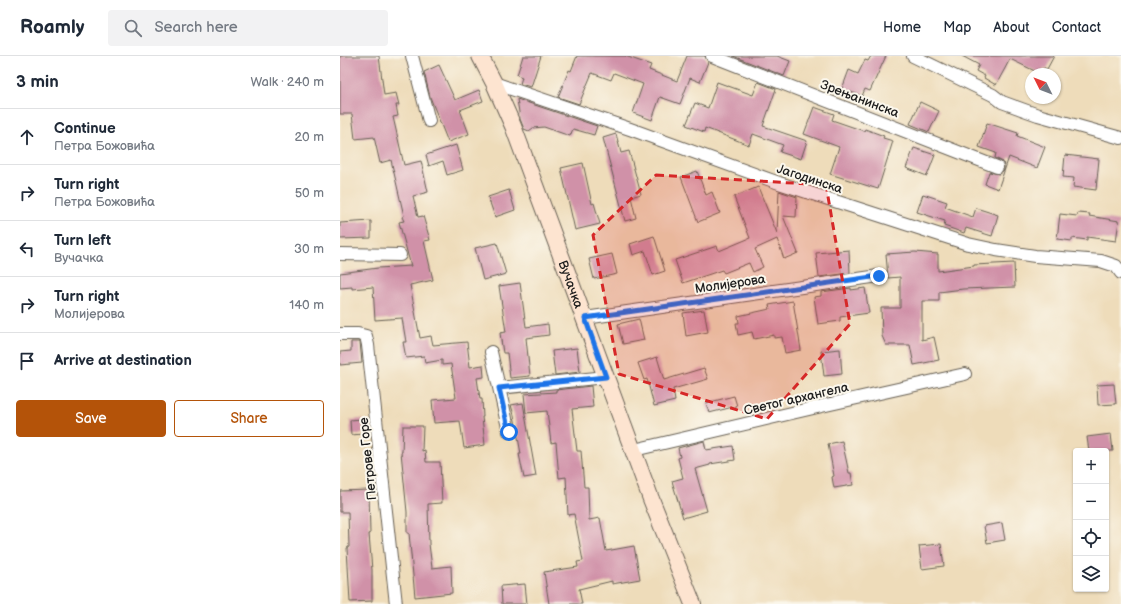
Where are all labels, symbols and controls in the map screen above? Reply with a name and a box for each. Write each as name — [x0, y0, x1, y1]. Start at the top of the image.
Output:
search box — [108, 10, 388, 46]
text: Roamly — [20, 16, 84, 39]
icon: search — [122, 17, 144, 39]
text: Search here — [154, 18, 238, 37]
text: Home — [883, 19, 921, 36]
text: Map — [943, 19, 971, 36]
text: About — [993, 19, 1030, 36]
text: Contact — [1052, 19, 1101, 36]
north arrow — [1025, 68, 1061, 104]
text: 3 min — [16, 72, 59, 92]
text: Walk · 240 m — [250, 74, 324, 90]
street label: Зрењанинска — [818, 77, 901, 121]
text: Continue — [54, 119, 116, 138]
icon: ahead — [16, 126, 38, 148]
text: 20 m — [294, 129, 324, 145]
text: Петра Божовића — [54, 138, 155, 154]
street label: Јагодинска — [775, 161, 845, 197]
text: Turn right — [54, 175, 119, 194]
icon: right — [16, 182, 38, 204]
text: 50 m — [295, 185, 324, 201]
text: Петра Божовића — [54, 194, 155, 210]
text: Turn left — [54, 231, 111, 250]
icon: left — [16, 238, 38, 260]
text: 30 m — [294, 241, 324, 257]
text: Вучачка — [54, 250, 104, 266]
street label: Вучачка — [554, 258, 587, 311]
route end — [870, 267, 888, 285]
street label: Молијерова — [694, 271, 767, 297]
text: Turn right — [54, 287, 119, 306]
icon: right — [16, 294, 38, 316]
text: 140 m — [289, 297, 324, 313]
text: Молијерова — [54, 306, 125, 322]
icon: arrive — [16, 350, 38, 372]
text: Arrive at destination — [54, 351, 192, 370]
street label: Светог архангела — [742, 379, 850, 419]
button: Save — [16, 400, 166, 437]
button: Share — [174, 400, 324, 437]
street label: Петрове Горе — [356, 417, 380, 501]
route start — [500, 423, 518, 441]
map controls — [1073, 448, 1109, 592]
button: + — [1073, 448, 1109, 484]
button: − — [1073, 484, 1109, 520]
button: locate — [1073, 520, 1109, 556]
button: layers — [1073, 556, 1109, 592]

